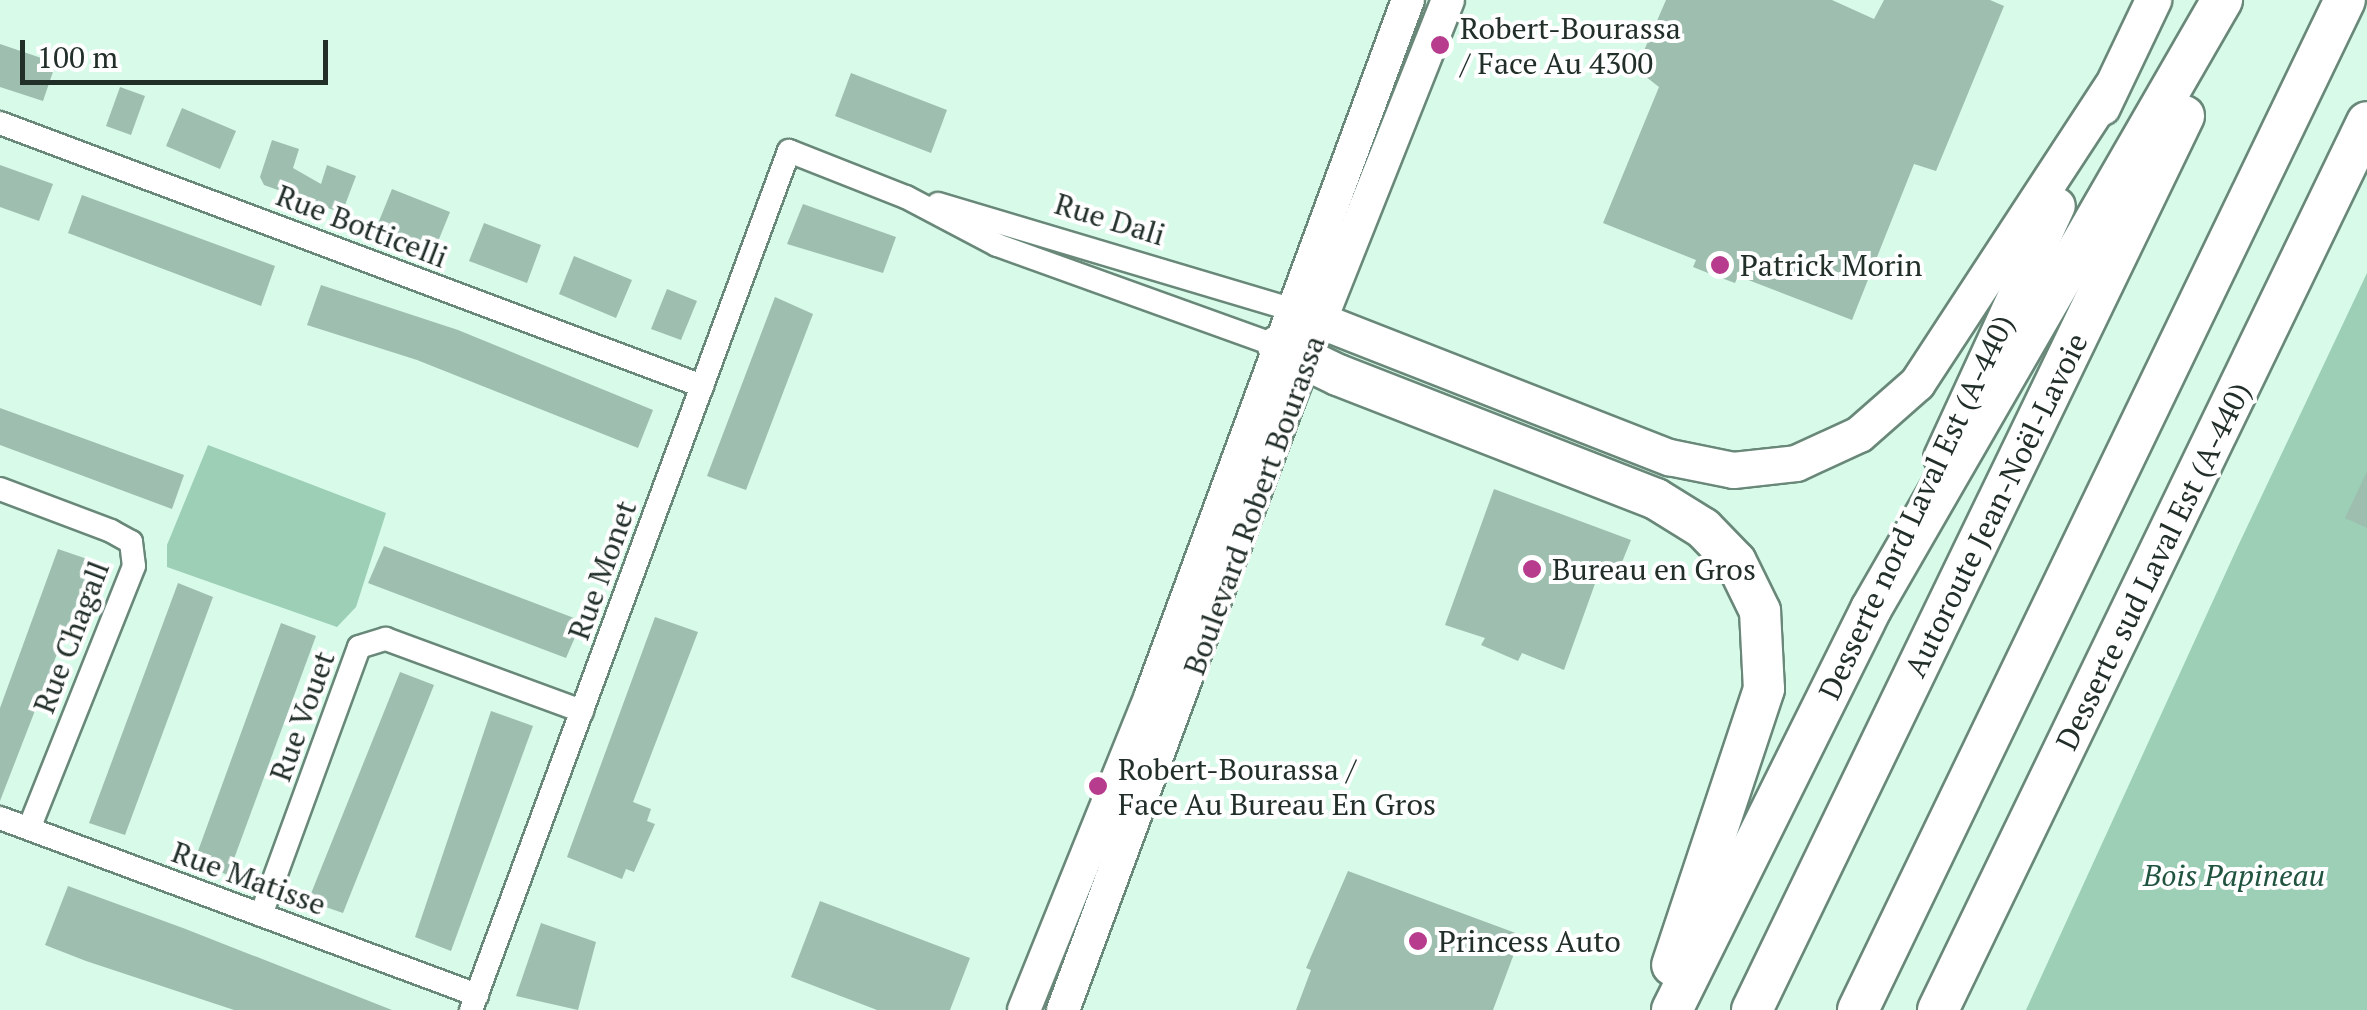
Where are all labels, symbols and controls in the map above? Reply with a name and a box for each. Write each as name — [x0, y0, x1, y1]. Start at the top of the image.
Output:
place label: Robert-Bourassa / Face Au 4300 — [1460, 10, 1681, 80]
scale bar — [25, 20, 332, 82]
marker: Robert-Bourassa / Face Au 4300 — [1429, 34, 1451, 56]
text: 100 m — [37, 37, 118, 77]
street label: Rue Botticelli — [271, 177, 453, 275]
street label: Rue Dali — [1051, 185, 1169, 253]
place label: Patrick Morin — [1740, 247, 1922, 283]
marker: Patrick Morin — [1709, 254, 1731, 276]
street label: Desserte nord Laval Est (A-440) — [1811, 309, 2021, 705]
street label: Autoroute Jean-Noël-Lavoie — [1897, 327, 2095, 683]
street label: Boulevard Robert Bourassa — [1176, 331, 1332, 679]
street label: Desserte sud Laval Est (A-440) — [2048, 376, 2258, 756]
street label: Rue Monet — [560, 496, 644, 644]
place label: Bureau en Gros — [1552, 551, 1756, 587]
street label: Rue Chagall — [26, 556, 116, 718]
marker: Bureau en Gros — [1521, 558, 1543, 580]
street label: Rue Vouet — [262, 646, 342, 786]
place label: Robert-Bourassa / Face Au Bureau En Gros — [1118, 751, 1437, 822]
marker: Robert-Bourassa / Face Au Bureau En Gros — [1087, 775, 1109, 797]
street label: Rue Matisse — [167, 834, 331, 922]
park label: Bois Papineau — [2143, 857, 2325, 893]
place label: Princess Auto — [1438, 923, 1621, 959]
marker: Princess Auto — [1407, 930, 1429, 952]

